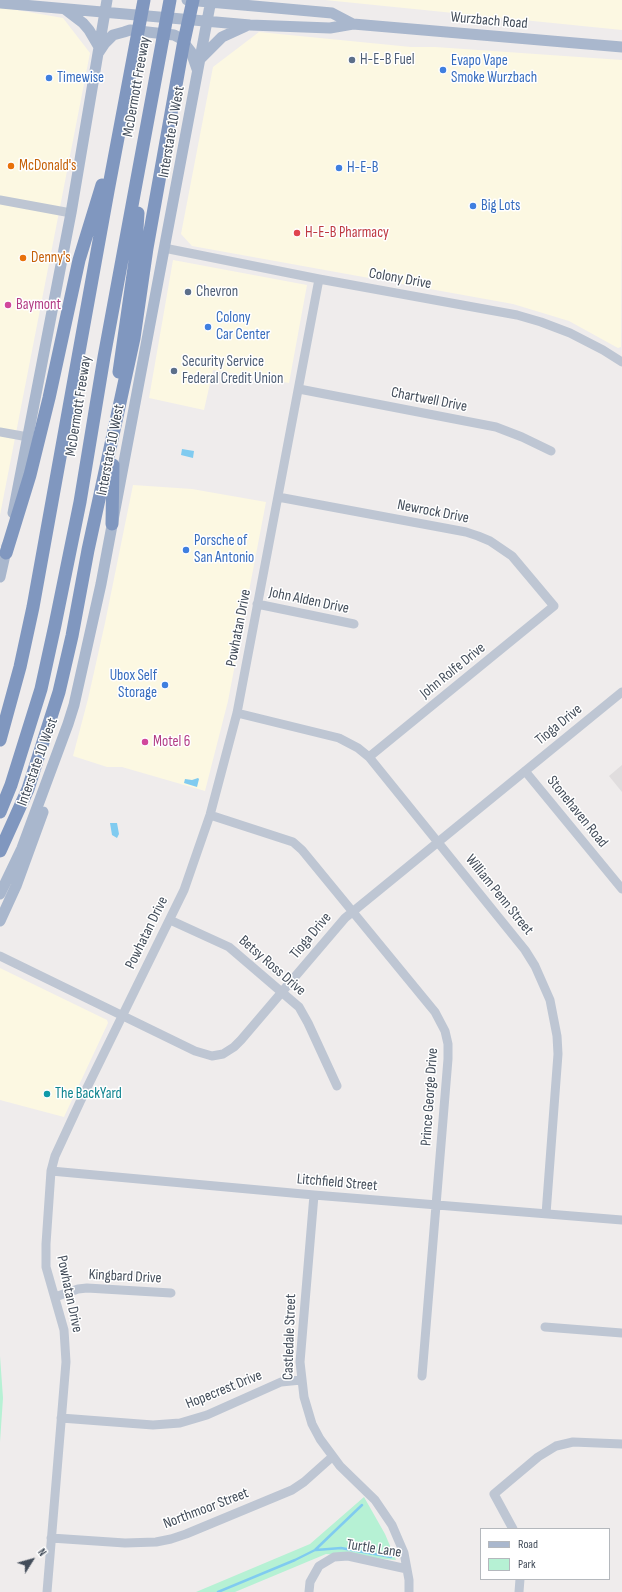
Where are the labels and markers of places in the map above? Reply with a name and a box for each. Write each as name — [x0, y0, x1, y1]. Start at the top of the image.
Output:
place label: H-E-B Fuel — [360, 51, 415, 69]
place label: Evapo Vape Smoke Wurzbach — [451, 52, 537, 87]
marker: H-E-B Fuel — [347, 55, 357, 65]
marker: Evapo Vape Smoke Wurzbach — [438, 65, 448, 75]
place label: Timewise — [57, 69, 104, 87]
marker: Timewise — [44, 73, 54, 83]
place label: McDonald's — [19, 157, 76, 175]
place label: H-E-B — [347, 159, 379, 177]
marker: McDonald's — [6, 161, 16, 171]
marker: H-E-B — [334, 163, 344, 173]
place label: Big Lots — [481, 197, 520, 215]
marker: Big Lots — [468, 201, 478, 211]
place label: H-E-B Pharmacy — [305, 224, 389, 242]
marker: H-E-B Pharmacy — [292, 228, 302, 238]
place label: Denny's — [31, 249, 71, 267]
marker: Denny's — [18, 253, 28, 263]
place label: Chevron — [196, 283, 238, 301]
marker: Chevron — [183, 287, 193, 297]
place label: Baymont — [16, 296, 61, 314]
marker: Baymont — [3, 300, 13, 310]
place label: Colony Car Center — [216, 309, 270, 344]
marker: Colony Car Center — [203, 322, 213, 332]
place label: Security Service Federal Credit Union — [182, 353, 283, 388]
marker: Security Service Federal Credit Union — [169, 366, 179, 376]
place label: Porsche of San Antonio — [194, 532, 254, 567]
marker: Porsche of San Antonio — [181, 545, 191, 555]
place label: Ubox Self Storage — [110, 667, 157, 702]
marker: Ubox Self Storage — [160, 680, 170, 690]
place label: Motel 6 — [153, 733, 190, 751]
marker: Motel 6 — [140, 737, 150, 747]
place label: The BackYard — [55, 1085, 122, 1103]
marker: The BackYard — [42, 1089, 52, 1099]

